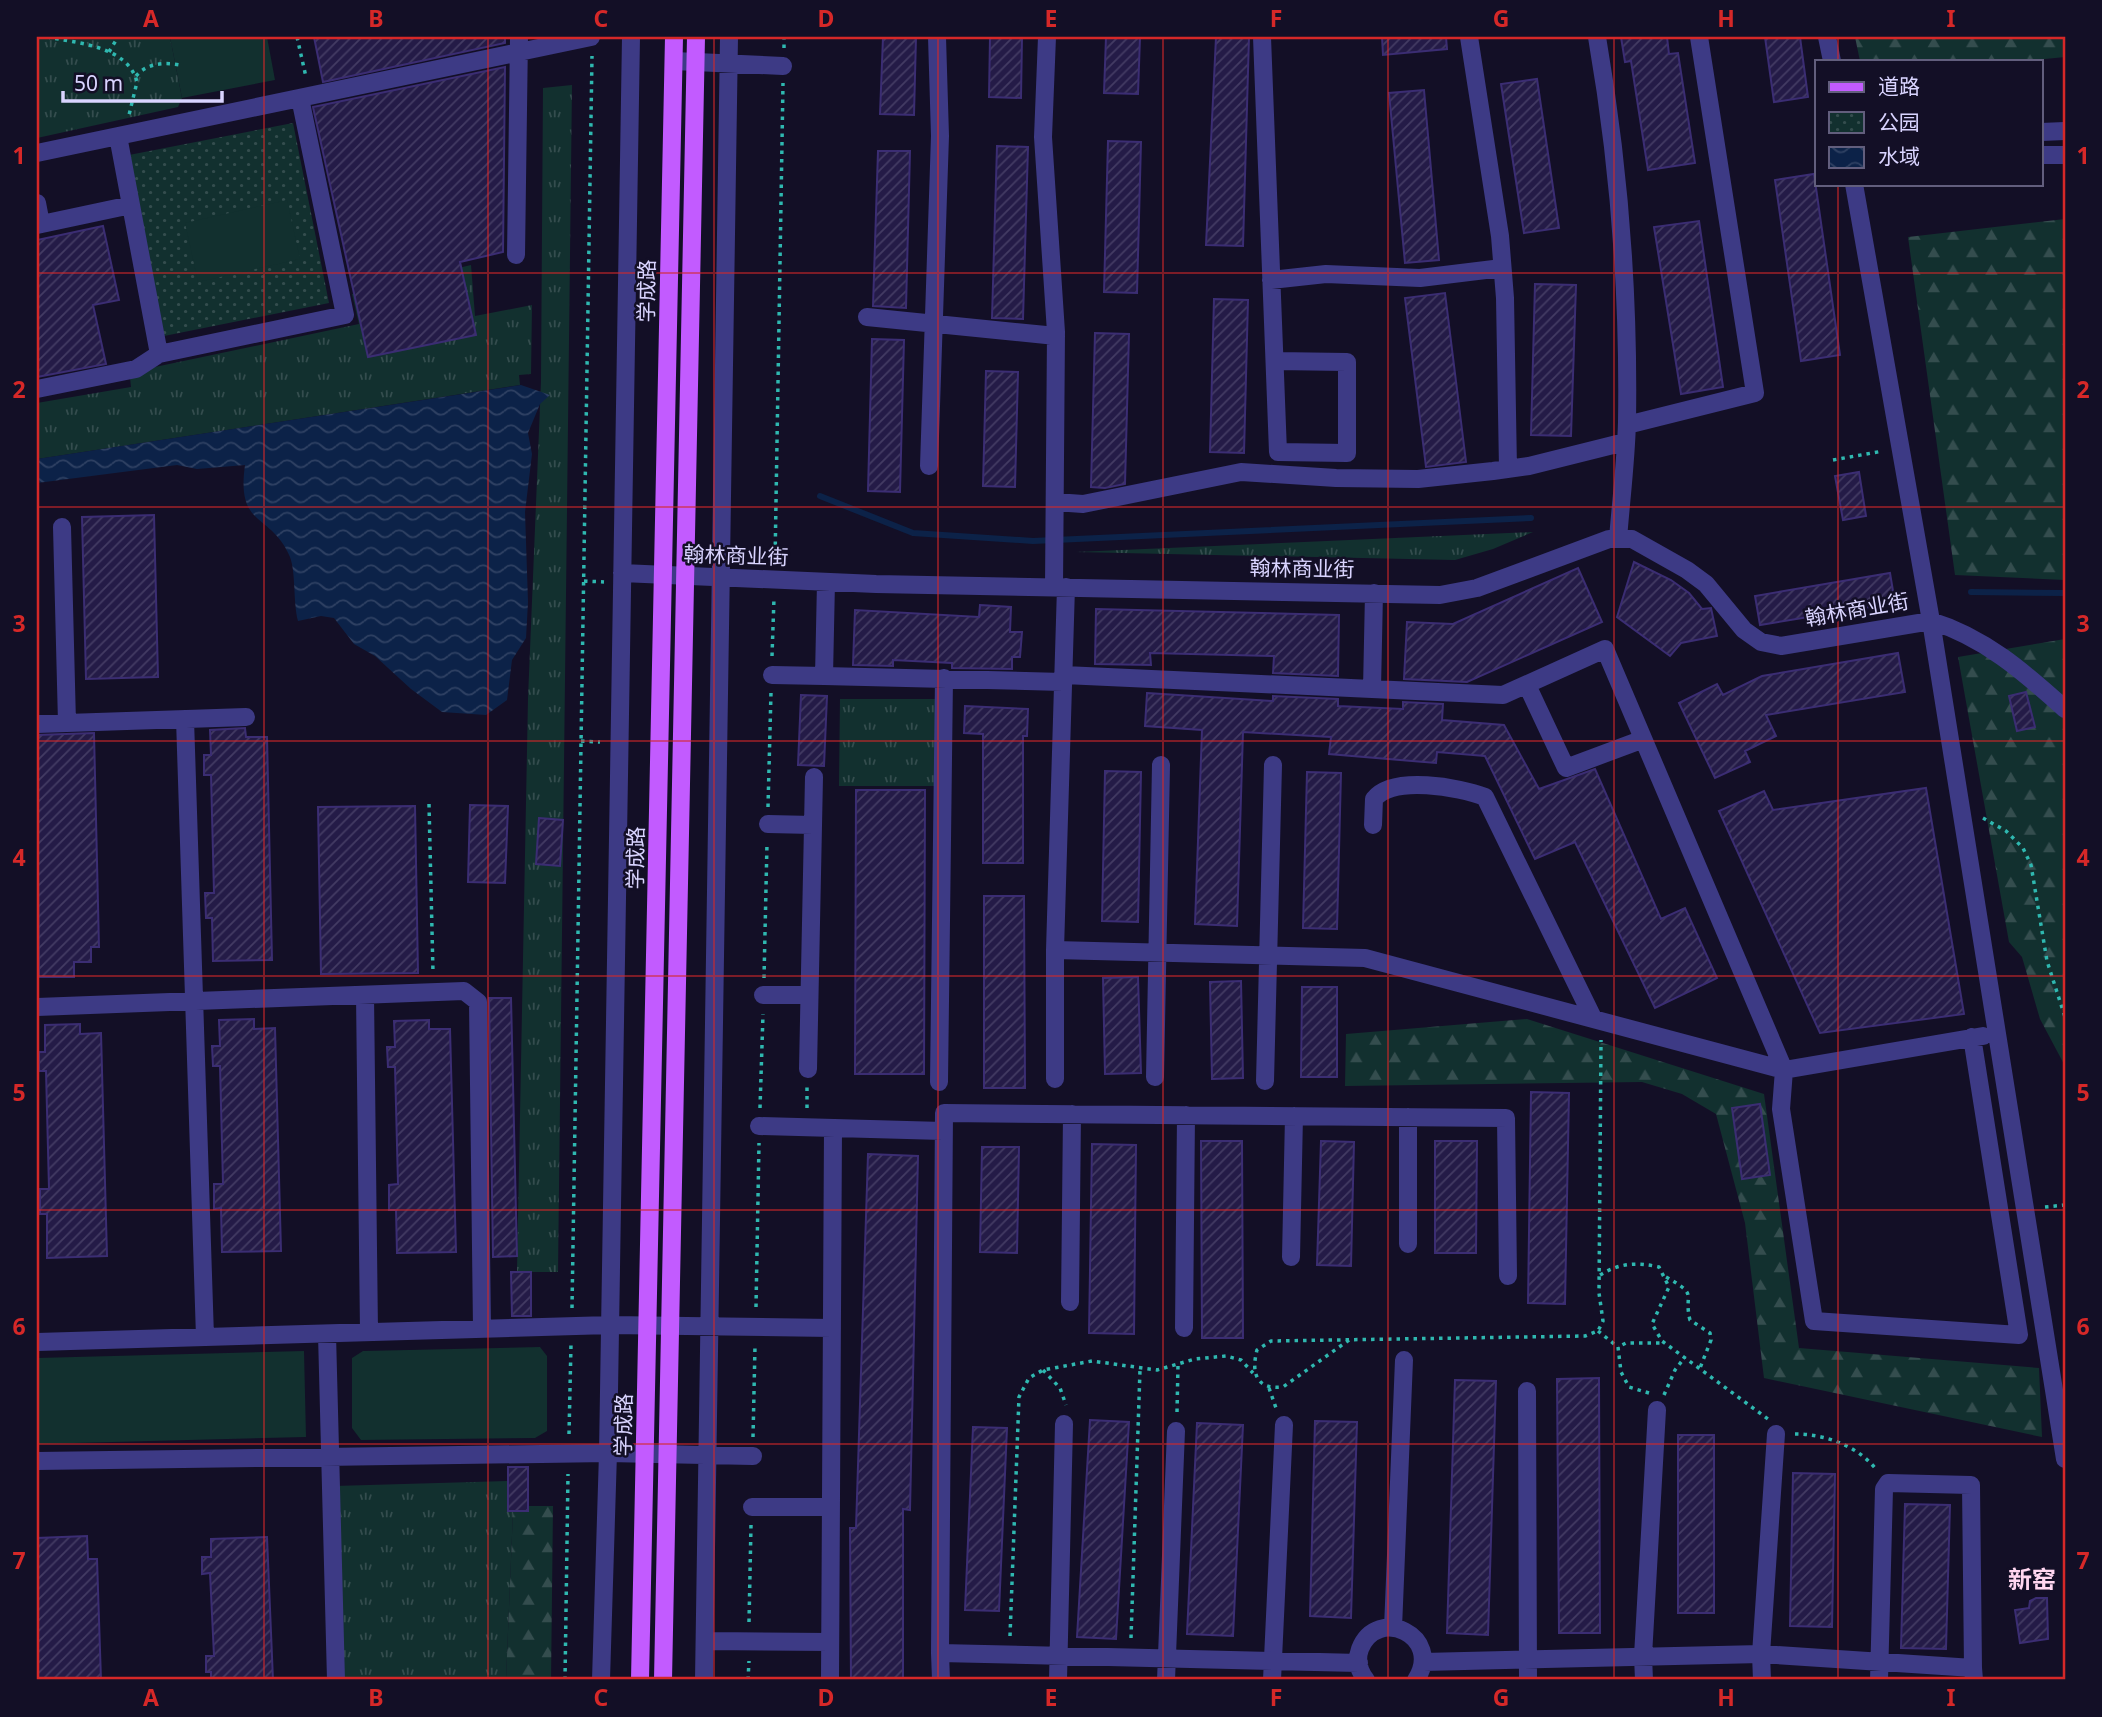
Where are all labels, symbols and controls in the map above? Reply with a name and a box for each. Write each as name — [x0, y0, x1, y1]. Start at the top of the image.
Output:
text: A — [143, 2, 159, 34]
text: B — [368, 2, 384, 34]
text: C — [594, 2, 609, 34]
text: D — [818, 2, 834, 34]
text: E — [1045, 2, 1057, 34]
text: F — [1270, 2, 1282, 34]
text: G — [1493, 2, 1509, 34]
text: H — [1717, 2, 1735, 34]
text: I — [1947, 2, 1956, 34]
scale bar — [63, 60, 222, 104]
legend — [1815, 60, 2042, 186]
text: 50 m — [74, 69, 123, 97]
text: 道路 — [1878, 72, 1920, 100]
text: 公园 — [1878, 108, 1920, 136]
text: 1 — [12, 139, 26, 171]
text: 1 — [2076, 139, 2090, 171]
text: 水域 — [1878, 142, 1920, 170]
street label: 学成路 — [631, 259, 661, 323]
text: 2 — [12, 373, 26, 405]
text: 2 — [2076, 373, 2090, 405]
street label: 翰林商业街 — [683, 539, 789, 571]
street label: 翰林商业街 — [1249, 553, 1355, 583]
street label: 翰林商业街 — [1803, 586, 1911, 632]
text: 3 — [12, 607, 26, 639]
text: 3 — [2076, 607, 2090, 639]
street label: 学成路 — [620, 826, 650, 890]
text: 4 — [12, 841, 26, 873]
text: 4 — [2076, 841, 2090, 873]
text: 5 — [12, 1076, 26, 1108]
text: 5 — [2076, 1076, 2090, 1108]
text: 6 — [12, 1310, 26, 1342]
text: 6 — [2076, 1310, 2090, 1342]
street label: 学成路 — [608, 1393, 638, 1457]
text: 7 — [12, 1544, 26, 1576]
text: 7 — [2076, 1544, 2090, 1576]
district label: 新窑 — [2008, 1562, 2056, 1595]
text: A — [143, 1681, 159, 1713]
text: B — [368, 1681, 384, 1713]
text: C — [594, 1681, 609, 1713]
text: D — [818, 1681, 834, 1713]
text: E — [1045, 1681, 1057, 1713]
text: F — [1270, 1681, 1282, 1713]
text: G — [1493, 1681, 1509, 1713]
text: H — [1717, 1681, 1735, 1713]
text: I — [1947, 1681, 1956, 1713]

